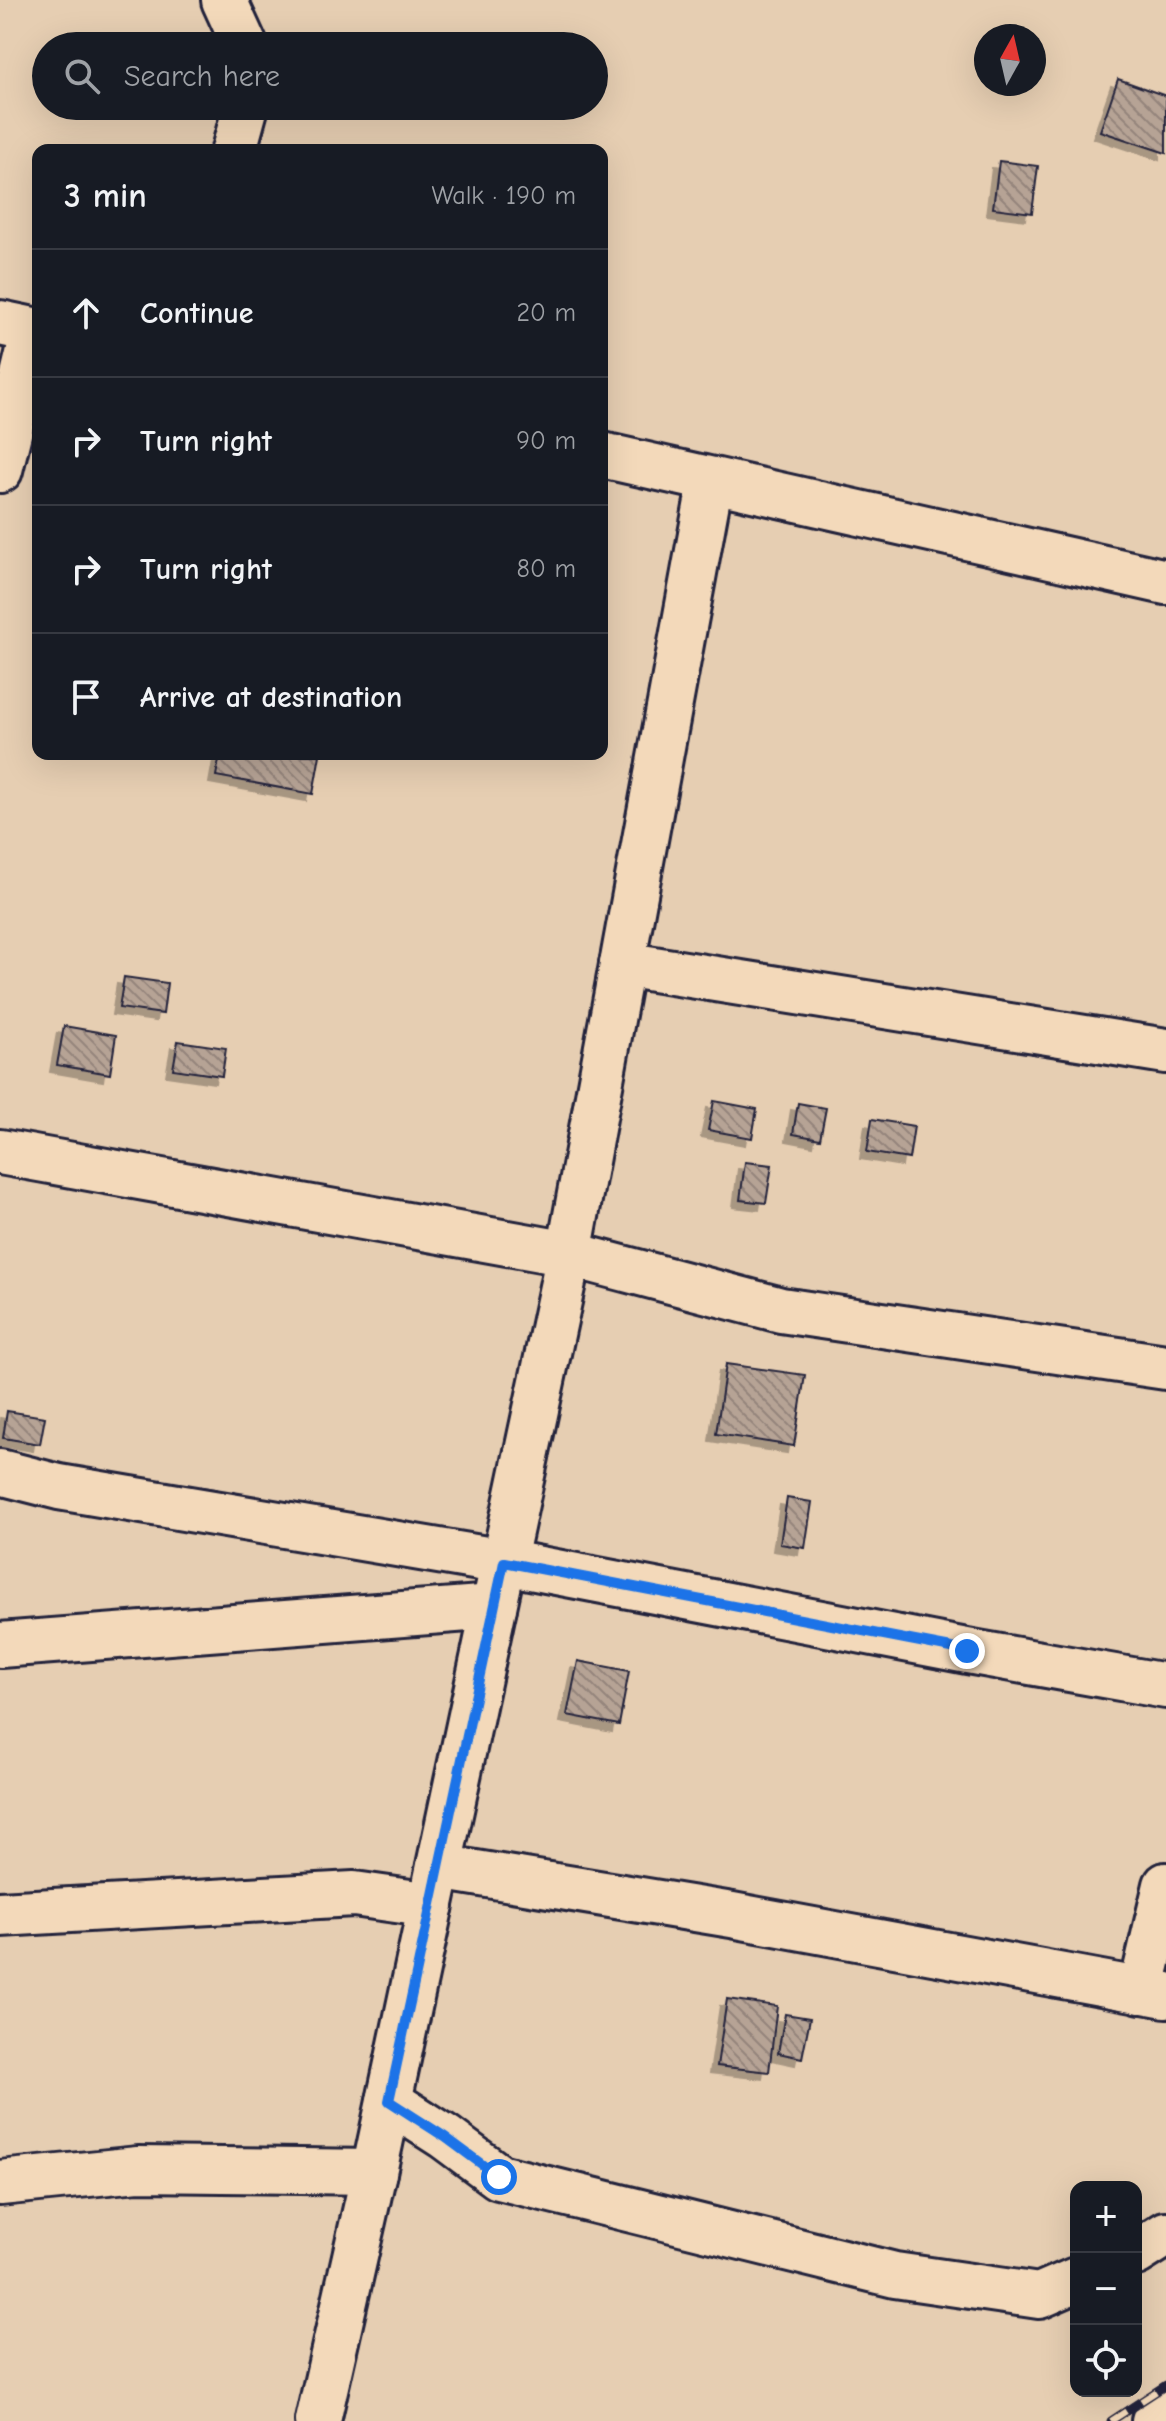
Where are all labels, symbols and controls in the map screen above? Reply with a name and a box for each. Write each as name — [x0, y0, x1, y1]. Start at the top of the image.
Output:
north arrow — [974, 24, 1046, 96]
search box — [32, 32, 608, 120]
icon: search — [60, 54, 104, 98]
text: Search here — [124, 59, 280, 94]
text: 3 min — [64, 176, 147, 216]
text: Walk · 190 m — [431, 181, 576, 211]
icon: ahead — [64, 291, 108, 335]
text: Continue — [140, 296, 254, 331]
text: 20 m — [516, 298, 576, 328]
icon: right — [64, 419, 108, 463]
text: Turn right — [140, 424, 272, 459]
text: 90 m — [516, 426, 576, 456]
icon: right — [64, 547, 108, 591]
text: Turn right — [140, 552, 272, 587]
text: 80 m — [517, 554, 576, 584]
icon: arrive — [64, 675, 108, 719]
text: Arrive at destination — [140, 680, 402, 715]
route end — [949, 1633, 985, 1669]
route start — [481, 2159, 517, 2195]
map controls — [1070, 2181, 1142, 2397]
button: + — [1070, 2181, 1142, 2253]
button: − — [1070, 2253, 1142, 2325]
button: locate — [1070, 2325, 1142, 2397]

